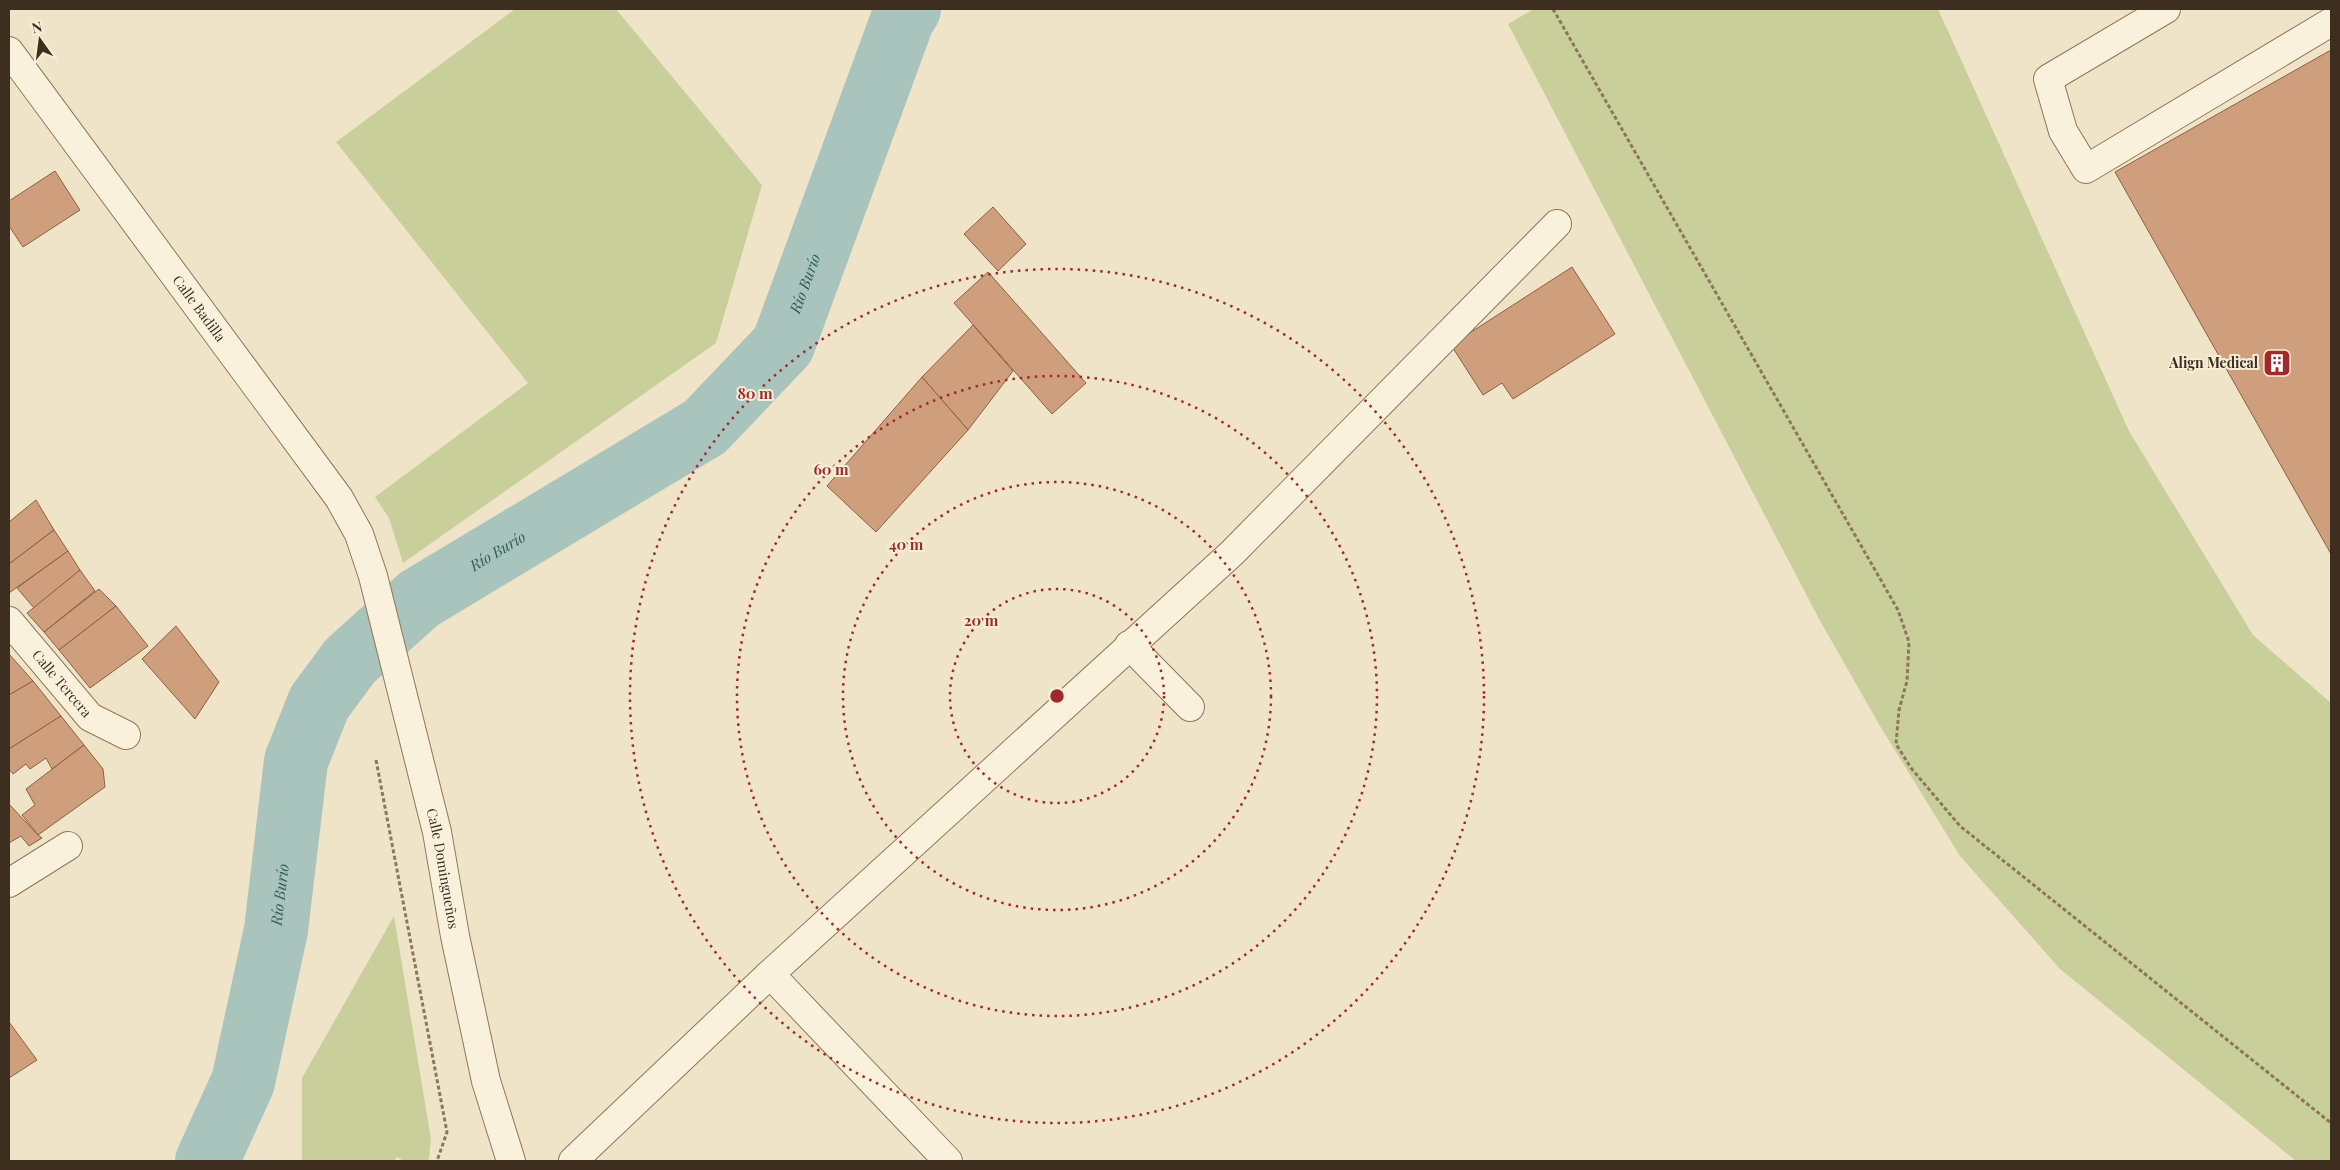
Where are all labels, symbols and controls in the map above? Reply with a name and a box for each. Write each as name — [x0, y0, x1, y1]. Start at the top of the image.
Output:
north arrow — [15, 15, 65, 65]
text: N — [30, 16, 44, 37]
water label: Río Burío — [784, 251, 825, 317]
street label: Calle Badilla — [169, 271, 230, 345]
building icon: Align Medical — [2262, 348, 2292, 378]
place label: Align Medical — [2168, 353, 2259, 372]
text: 80 m — [737, 383, 773, 403]
text: 60 m — [813, 459, 849, 479]
water label: Río Burío — [465, 526, 529, 576]
text: 40 m — [889, 534, 924, 554]
text: 20 m — [964, 610, 999, 630]
street label: Calle Tercera — [28, 645, 96, 721]
centre of rings — [1048, 687, 1066, 705]
street label: Calle Domingueños — [422, 806, 464, 930]
water label: Río Burío — [266, 863, 293, 927]

